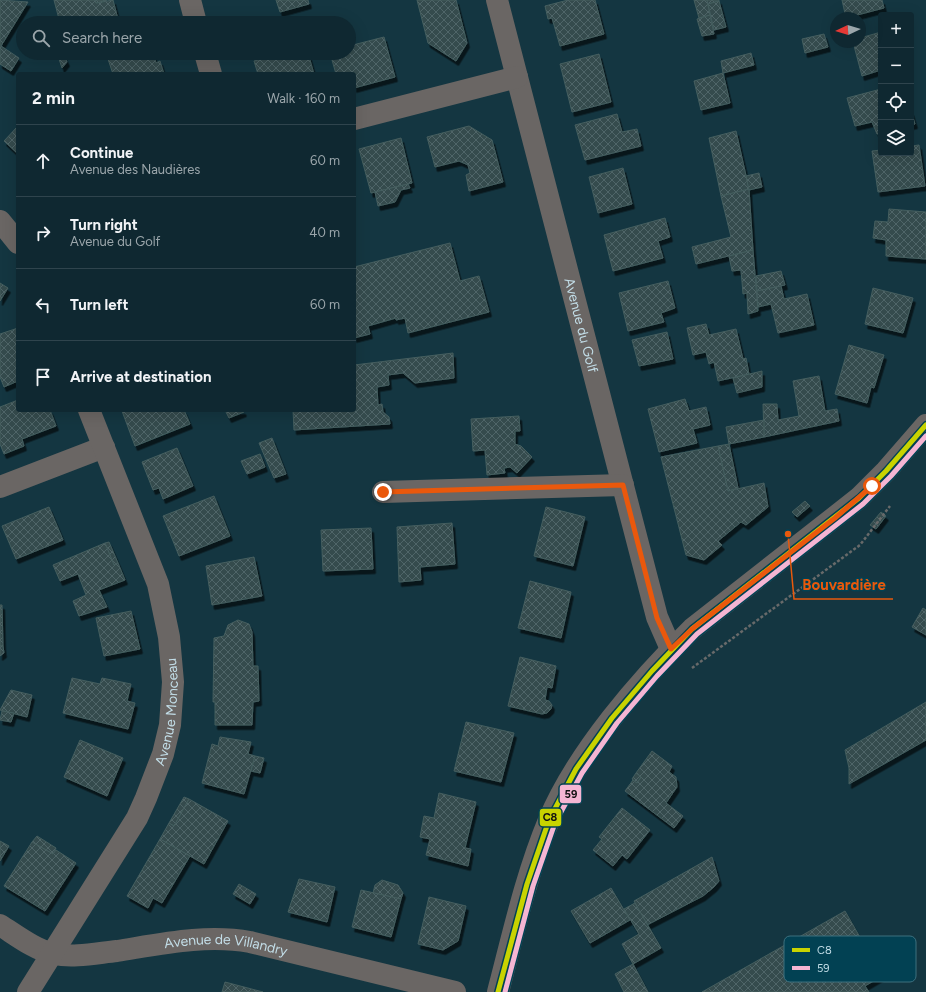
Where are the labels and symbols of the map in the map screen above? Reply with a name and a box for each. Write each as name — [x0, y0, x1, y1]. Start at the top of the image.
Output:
north arrow — [830, 12, 866, 48]
street label: Avenue du Golf — [560, 276, 602, 375]
route start — [863, 477, 881, 495]
route end — [374, 483, 392, 501]
callout: Bouvardière — [794, 572, 893, 599]
text: Bouvardière — [802, 576, 886, 594]
street label: Avenue Monceau — [151, 657, 182, 768]
line badge: 59 — [559, 784, 582, 804]
text: 59 — [565, 788, 577, 801]
line badge: C8 — [539, 808, 562, 827]
text: C8 — [543, 811, 558, 824]
street label: Avenue de Villandry — [163, 931, 290, 960]
legend — [784, 936, 916, 982]
text: C8 — [817, 944, 832, 957]
text: 59 — [817, 962, 830, 975]

